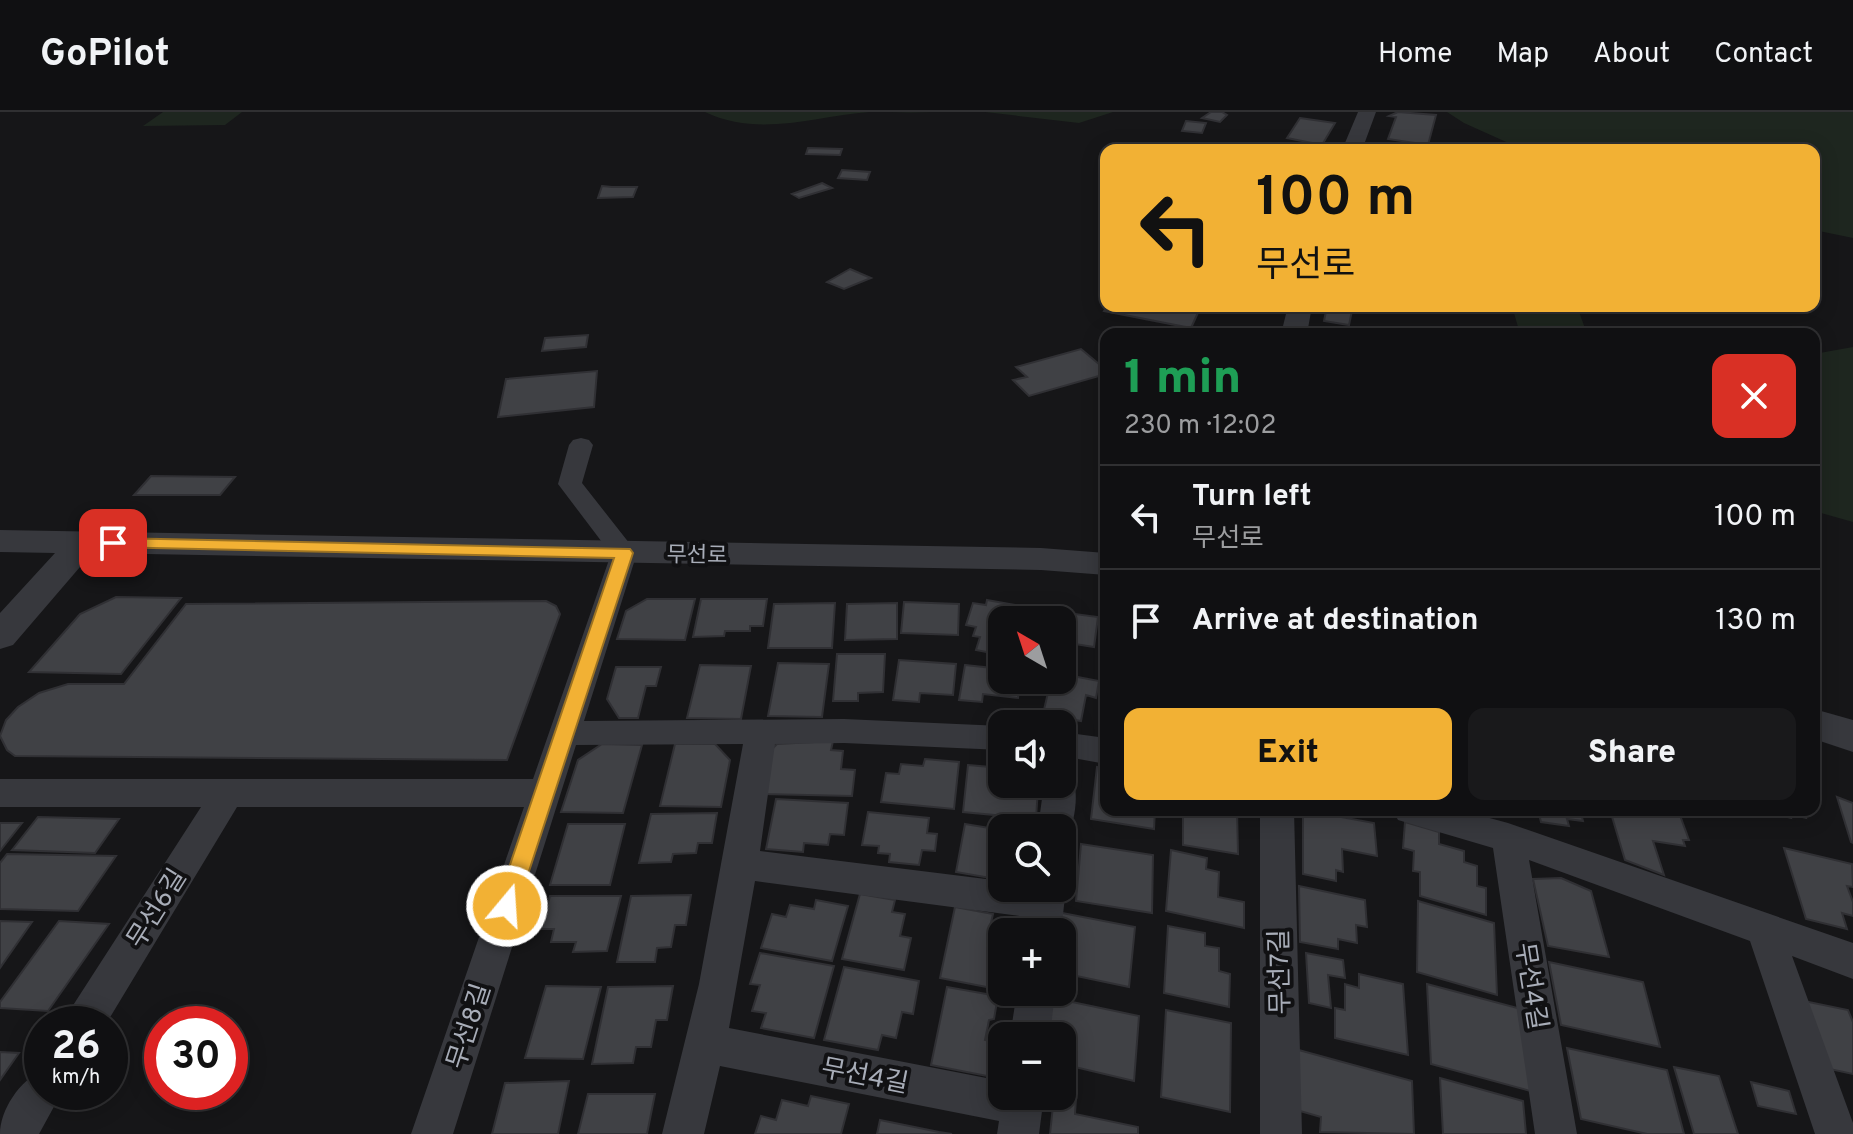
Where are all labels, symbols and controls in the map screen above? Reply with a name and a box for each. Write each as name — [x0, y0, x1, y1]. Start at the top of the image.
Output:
text: GoPilot — [40, 31, 170, 80]
text: Home — [1378, 37, 1452, 73]
text: Map — [1496, 37, 1549, 73]
text: About — [1593, 37, 1670, 73]
text: Contact — [1714, 37, 1813, 73]
text: 100 m — [1256, 165, 1415, 235]
icon: left — [1124, 176, 1228, 280]
text: 무선로 — [1256, 244, 1355, 290]
text: 1 min — [1124, 350, 1241, 410]
button: close — [1712, 354, 1796, 438]
text: 230 m · 12:02 — [1124, 410, 1276, 443]
text: Turn left — [1192, 479, 1312, 516]
icon: left — [1124, 495, 1168, 539]
text: 100 m — [1714, 499, 1796, 536]
pin — [79, 509, 147, 577]
icon: arrive — [91, 521, 135, 565]
text: 무선로 — [1192, 523, 1264, 556]
street label: 무선로 — [666, 542, 728, 571]
icon: arrive — [1124, 599, 1168, 643]
text: Arrive at destination — [1192, 603, 1478, 640]
text: 130 m — [1715, 603, 1796, 640]
north arrow — [988, 606, 1076, 694]
map controls — [988, 606, 1076, 1110]
button: Exit — [1124, 708, 1452, 800]
button: Share — [1468, 708, 1796, 800]
button: sound — [988, 710, 1076, 798]
button: search — [988, 814, 1076, 902]
street label: 무선6길 — [121, 864, 195, 955]
position arrow — [465, 864, 549, 948]
button: + — [988, 918, 1076, 1006]
street label: 무선7길 — [1264, 929, 1299, 1015]
street label: 무선4길 — [1506, 940, 1553, 1032]
street label: 무선8길 — [441, 980, 500, 1074]
speed limit sign: 30 — [144, 1006, 248, 1110]
button: − — [988, 1022, 1076, 1110]
text: 26 — [51, 1023, 101, 1073]
street label: 무선4길 — [818, 1053, 911, 1102]
text: km/h — [52, 1065, 100, 1091]

